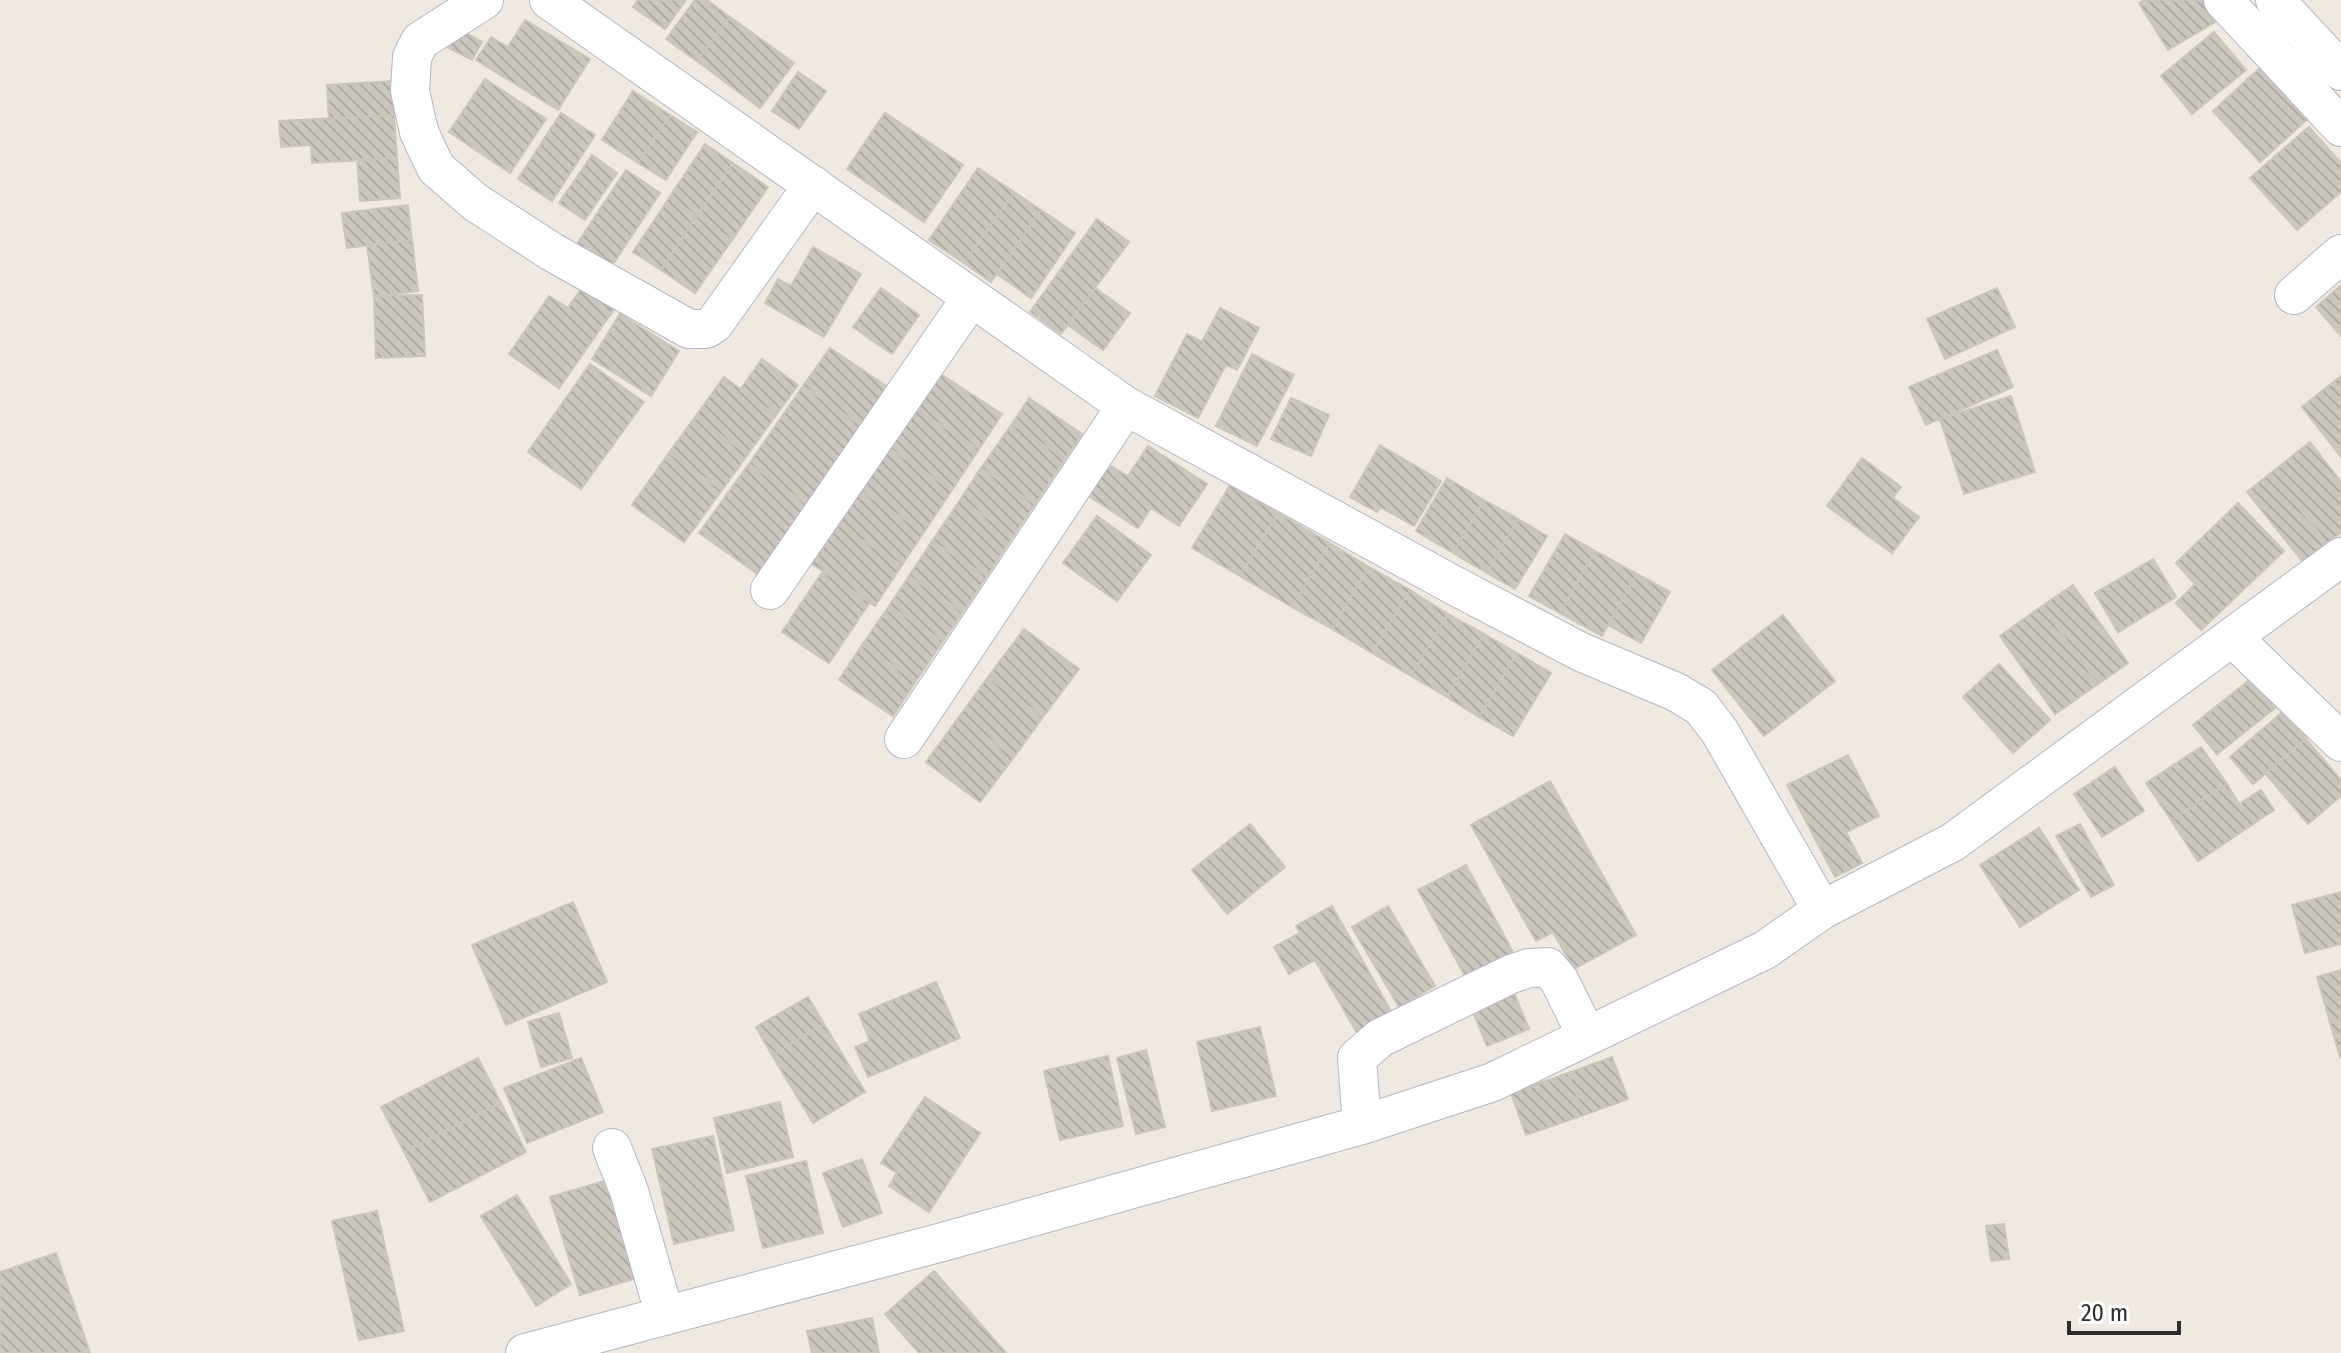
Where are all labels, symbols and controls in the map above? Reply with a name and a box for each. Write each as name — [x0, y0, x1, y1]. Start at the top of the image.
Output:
scale bar — [2069, 1285, 2179, 1335]
text: 20 m — [2081, 1299, 2128, 1327]

